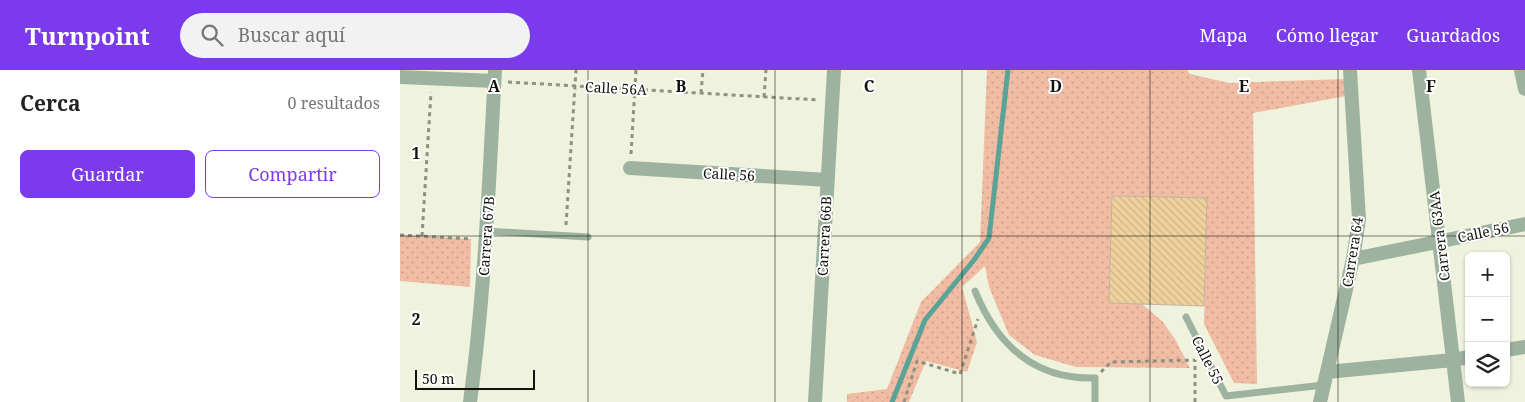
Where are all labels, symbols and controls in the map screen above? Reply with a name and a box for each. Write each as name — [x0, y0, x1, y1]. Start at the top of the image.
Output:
search box — [180, 13, 530, 58]
text: Turnpoint — [25, 19, 150, 52]
icon: search — [198, 21, 226, 49]
text: Buscar aquí — [238, 22, 345, 48]
text: Mapa — [1200, 23, 1248, 47]
text: Cómo llegar — [1276, 23, 1378, 47]
text: Guardados — [1406, 23, 1500, 47]
text: A — [488, 75, 501, 97]
text: B — [676, 75, 687, 97]
text: C — [864, 75, 875, 97]
text: D — [1050, 75, 1062, 97]
text: E — [1239, 75, 1249, 97]
text: F — [1426, 75, 1436, 97]
street label: Calle 56A — [585, 77, 647, 99]
text: Cerca — [20, 89, 81, 117]
text: 0 resultados — [288, 92, 380, 114]
text: 1 — [411, 142, 421, 164]
button: Guardar — [20, 150, 195, 198]
button: Compartir — [205, 150, 380, 198]
street label: Calle 56 — [703, 163, 756, 185]
street label: Carrera 63AA — [1424, 190, 1454, 282]
street label: Carrera 67B — [474, 196, 498, 276]
street label: Carrera 66B — [812, 196, 836, 276]
street label: Carrera 64 — [1337, 215, 1367, 288]
street label: Calle 56 — [1456, 217, 1511, 247]
map controls — [1465, 252, 1510, 387]
button: + — [1465, 252, 1510, 297]
button: − — [1465, 297, 1510, 342]
text: 2 — [411, 308, 421, 330]
street label: Calle 55 — [1188, 333, 1228, 387]
button: layers — [1465, 342, 1510, 387]
scale bar — [415, 367, 535, 390]
text: 50 m — [422, 369, 455, 388]

